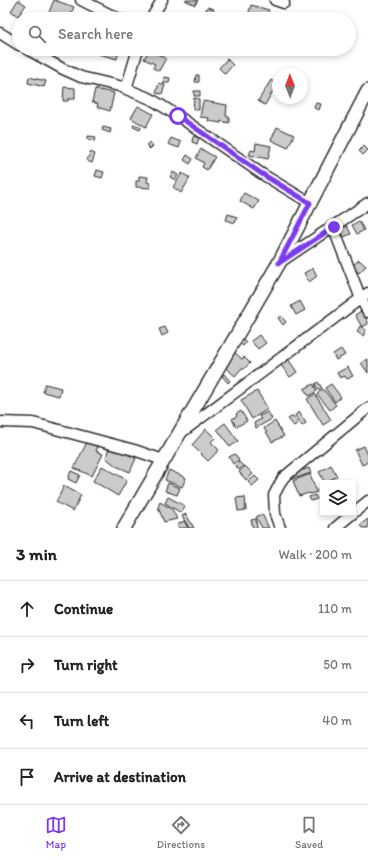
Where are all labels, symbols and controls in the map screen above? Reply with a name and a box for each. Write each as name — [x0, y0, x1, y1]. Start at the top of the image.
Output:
search box — [12, 12, 356, 56]
icon: search — [26, 23, 48, 45]
text: Search here — [58, 25, 133, 43]
north arrow — [272, 68, 308, 104]
route start — [169, 107, 187, 125]
route end — [325, 218, 343, 236]
map controls — [320, 480, 356, 516]
button: layers — [320, 480, 356, 516]
text: 3 min — [16, 544, 57, 564]
text: Walk · 200 m — [279, 547, 352, 562]
icon: ahead — [16, 598, 38, 620]
text: Continue — [54, 600, 113, 618]
text: 110 m — [318, 601, 352, 616]
icon: right — [16, 654, 38, 676]
text: Turn right — [54, 656, 118, 674]
text: 50 m — [323, 657, 352, 672]
icon: left — [16, 710, 38, 732]
text: Turn left — [54, 712, 109, 730]
text: 40 m — [322, 713, 352, 728]
icon: arrive — [16, 766, 38, 788]
text: Arrive at destination — [54, 768, 186, 786]
tab: Map — [45, 814, 67, 851]
tab: Directions — [157, 814, 205, 851]
tab: Saved — [295, 814, 323, 851]

